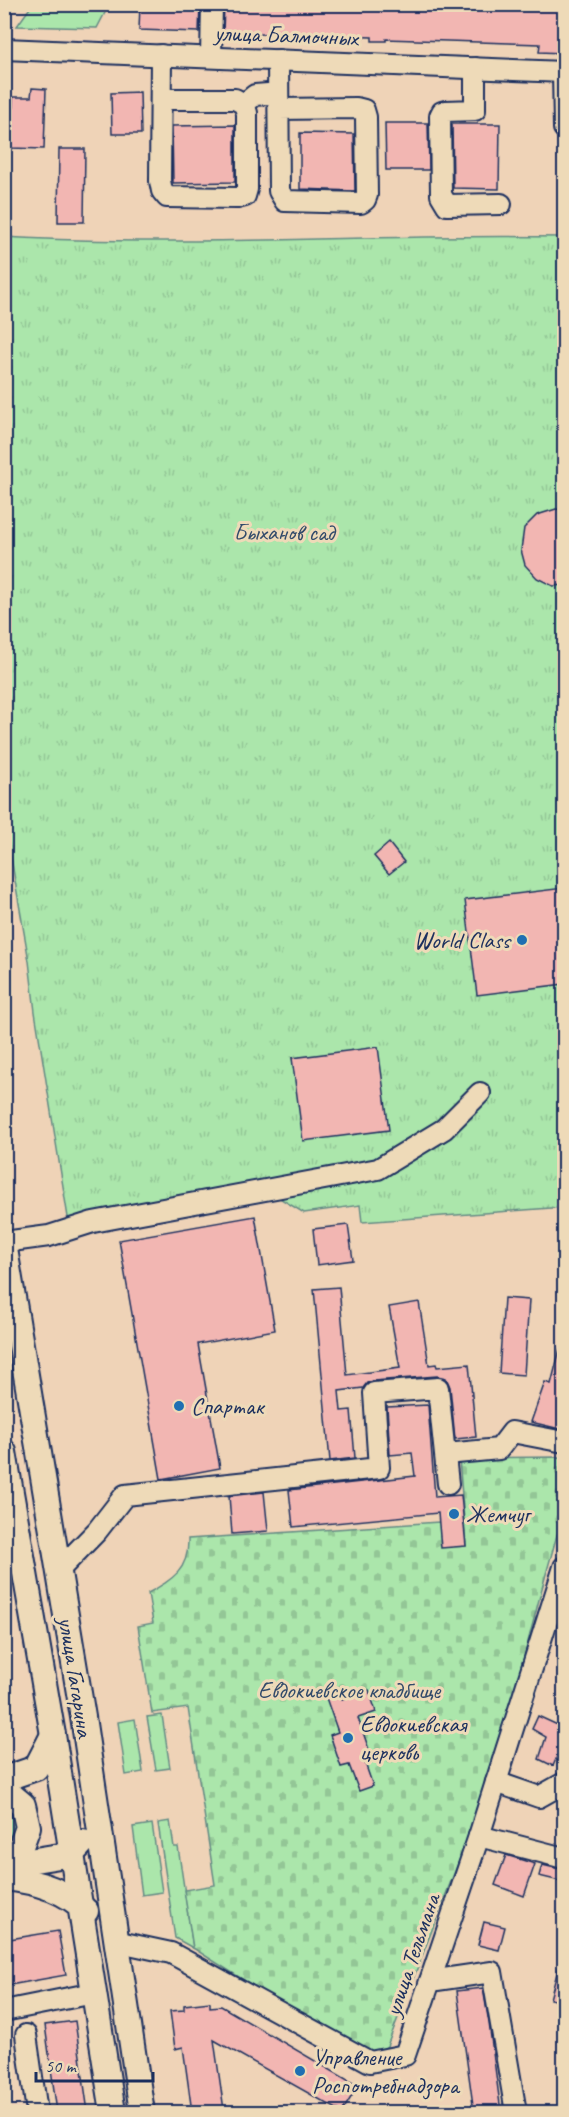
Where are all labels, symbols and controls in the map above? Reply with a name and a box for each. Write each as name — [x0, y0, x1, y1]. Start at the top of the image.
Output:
street label: улица Балмочных — [212, 17, 360, 53]
park label: Быханов сад — [234, 517, 337, 547]
place label: World Class — [414, 925, 512, 955]
marker: World Class — [515, 933, 529, 947]
place label: Спартак — [191, 1391, 265, 1421]
marker: Спартак — [172, 1399, 186, 1413]
place label: Жемчуг — [466, 1499, 533, 1529]
marker: Жемчуг — [447, 1507, 461, 1521]
street label: улица Гагарина — [51, 1613, 101, 1741]
park label: Евдокиевское кладбище — [258, 1675, 442, 1705]
place label: Евдокиевская церковь — [360, 1709, 468, 1767]
marker: Евдокиевская церковь — [341, 1731, 355, 1745]
street label: улица Тельмана — [376, 1888, 448, 2022]
place label: Управление Роспотребнадзора — [312, 2042, 461, 2100]
scale bar — [36, 2045, 153, 2083]
text: 50 m — [45, 2055, 78, 2077]
marker: Управление Роспотребнадзора — [293, 2064, 307, 2078]

